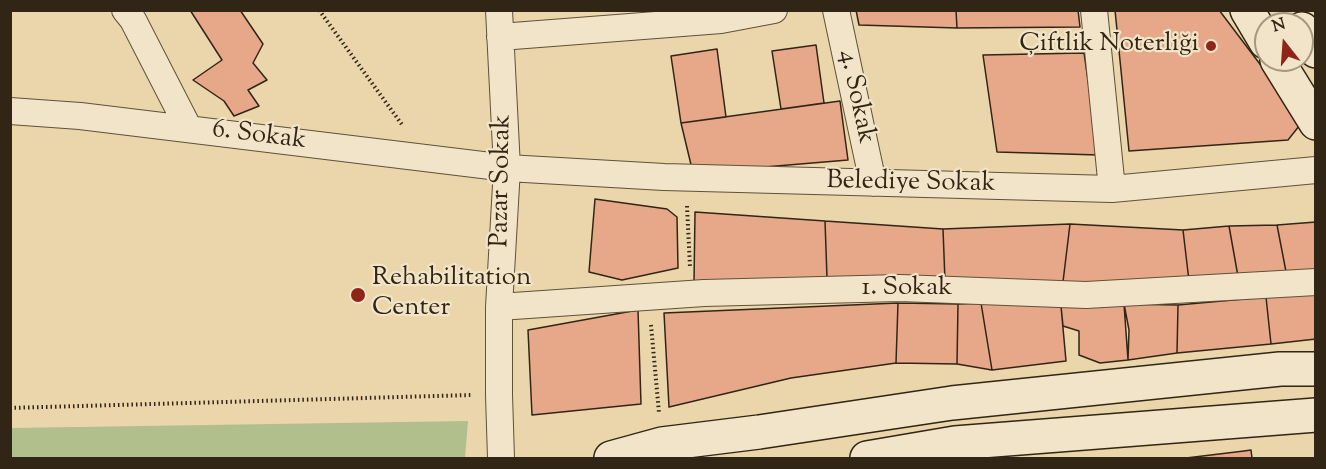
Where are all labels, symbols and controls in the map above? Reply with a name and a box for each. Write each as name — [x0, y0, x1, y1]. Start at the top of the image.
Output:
north arrow — [1254, 12, 1314, 72]
text: N — [1270, 13, 1289, 39]
place label: Çiftlik Noterliği — [1019, 30, 1199, 62]
marker: Çiftlik Noterliği — [1204, 39, 1218, 53]
street label: 4. Sokak — [830, 47, 880, 147]
street label: Pazar Sokak — [486, 114, 520, 248]
street label: 6. Sokak — [210, 116, 308, 158]
street label: Belediye Sokak — [826, 167, 996, 201]
place label: Rehabilitation Center — [372, 264, 531, 326]
street label: 1. Sokak — [862, 274, 952, 306]
marker: Rehabilitation Center — [349, 286, 367, 304]

